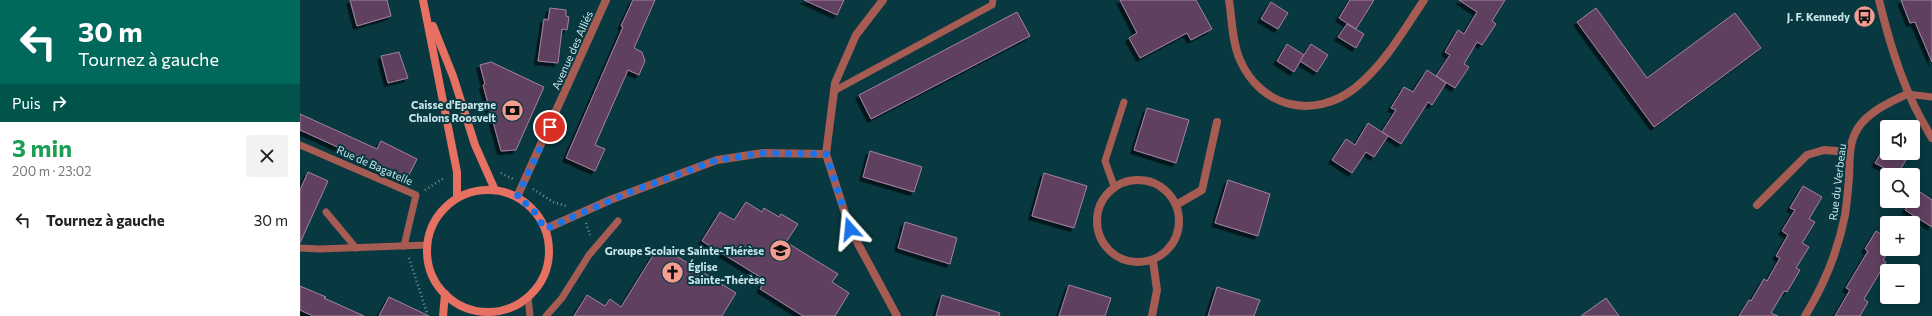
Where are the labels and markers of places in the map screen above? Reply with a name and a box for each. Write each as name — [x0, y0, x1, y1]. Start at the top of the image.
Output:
bus stop icon: J. F. Kennedy — [1852, 3, 1878, 29]
place label: J. F. Kennedy — [1787, 10, 1850, 24]
bank icon: Caisse d'Epargne Chalons Roosvelt — [499, 97, 525, 123]
place label: Caisse d'Epargne Chalons Roosvelt — [409, 98, 496, 124]
pin — [533, 110, 567, 144]
school or university icon: Groupe Scolaire Sainte-Thérèse — [767, 237, 793, 263]
place label: Groupe Scolaire Sainte-Thérèse — [605, 244, 764, 257]
church icon: Église Sainte-Thérèse — [660, 259, 686, 285]
place label: Église Sainte-Thérèse — [688, 259, 765, 286]

